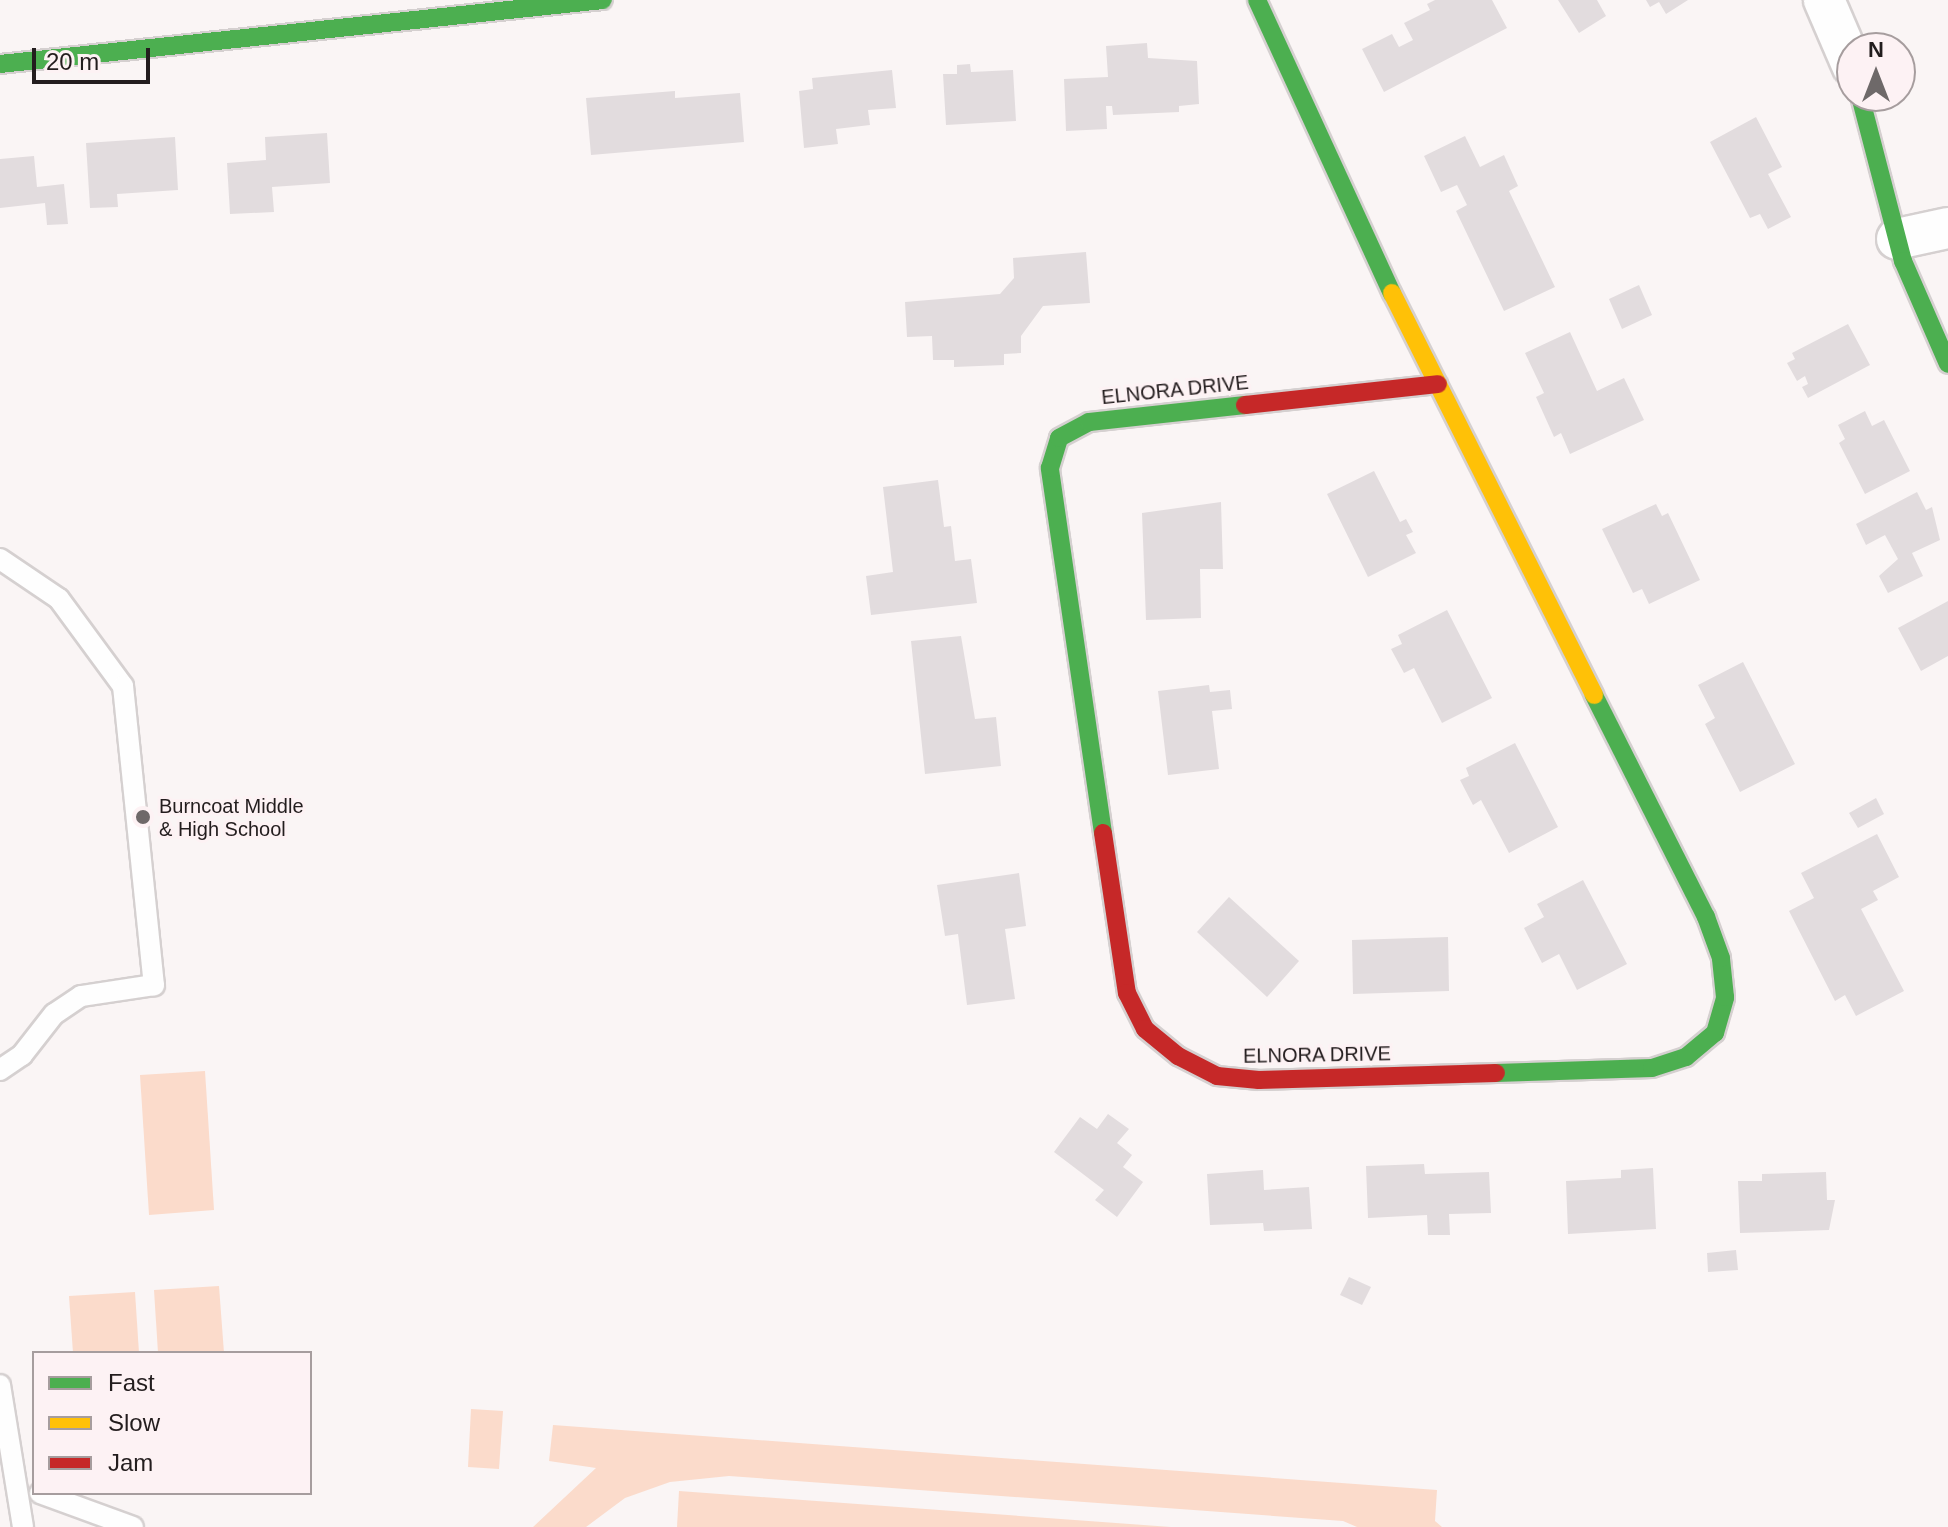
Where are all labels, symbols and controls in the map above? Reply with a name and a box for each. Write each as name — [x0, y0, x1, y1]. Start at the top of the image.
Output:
scale bar — [36, 32, 154, 82]
north arrow — [1836, 32, 1916, 112]
text: N — [1868, 37, 1884, 62]
text: 20 m — [46, 48, 99, 75]
street label: ELNORA DRIVE — [1100, 370, 1250, 410]
place label: Burncoat Middle & High School — [159, 794, 304, 841]
marker: Burncoat Middle & High School — [134, 808, 152, 826]
street label: ELNORA DRIVE — [1242, 1042, 1392, 1068]
legend — [32, 1351, 312, 1495]
text: Fast — [108, 1369, 155, 1396]
text: Slow — [108, 1409, 160, 1436]
text: Jam — [108, 1449, 153, 1476]

